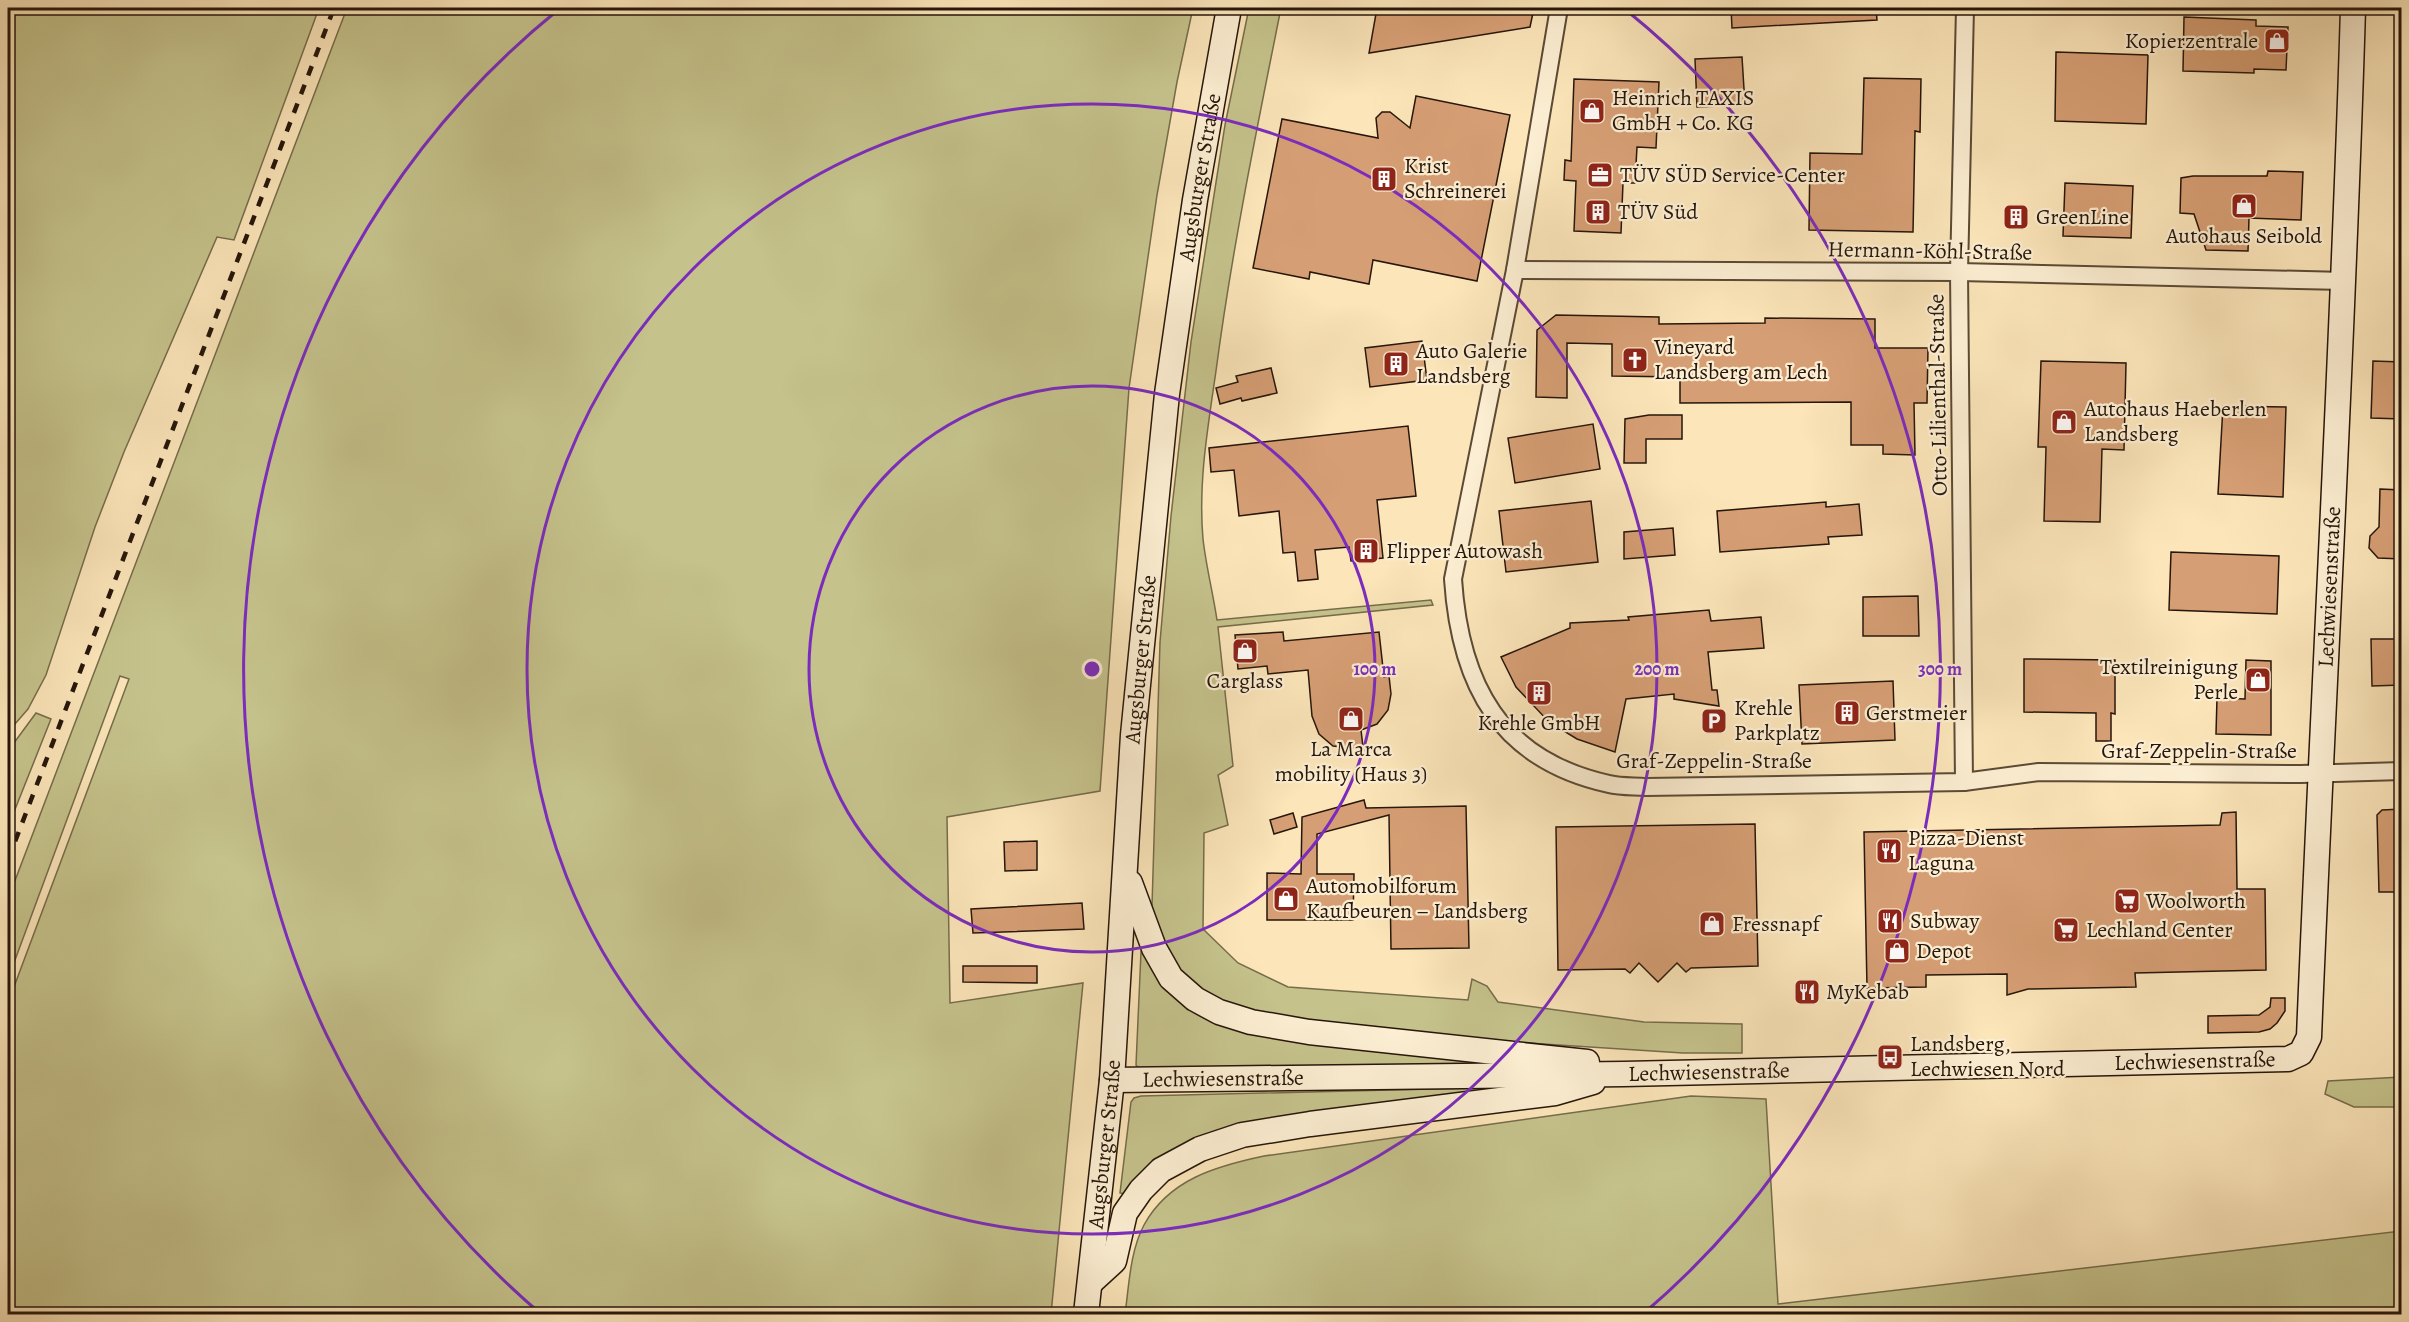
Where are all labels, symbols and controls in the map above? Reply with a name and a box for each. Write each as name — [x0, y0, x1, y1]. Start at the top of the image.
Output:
place label: Kopierzentrale — [2125, 26, 2258, 56]
shop icon: Kopierzentrale — [2262, 26, 2292, 56]
place label: Heinrich TAXIS GmbH + Co. KG — [1612, 83, 1754, 138]
street label: Augsburger Straße — [1171, 91, 1229, 264]
shop icon: Heinrich TAXIS GmbH + Co. KG — [1577, 96, 1607, 126]
place label: Krist Schreinerei — [1404, 151, 1507, 206]
office icon: TÜV SÜD Service-Center — [1585, 160, 1615, 190]
place label: TÜV SÜD Service-Center — [1620, 160, 1845, 190]
building icon: Krist Schreinerei — [1369, 164, 1399, 194]
shop icon: Autohaus Seibold — [2229, 191, 2259, 221]
building icon: TÜV Süd — [1583, 197, 1613, 227]
place label: TÜV Süd — [1618, 197, 1698, 227]
building icon: GreenLine — [2001, 202, 2031, 232]
place label: GreenLine — [2036, 202, 2129, 232]
place label: Autohaus Seibold — [2165, 221, 2322, 251]
street label: Hermann-Köhl-Straße — [1827, 234, 2033, 268]
street label: Otto-Lilienthal-Straße — [1921, 294, 1955, 496]
place label: Vineyard Landsberg am Lech — [1653, 332, 1828, 387]
place label: Auto Galerie Landsberg — [1415, 336, 1527, 391]
church icon: Vineyard Landsberg am Lech — [1620, 345, 1650, 375]
building icon: Auto Galerie Landsberg — [1381, 349, 1411, 379]
place label: Autohaus Haeberlen Landsberg — [2083, 394, 2267, 449]
shop icon: Autohaus Haeberlen Landsberg — [2049, 407, 2079, 437]
street label: Lechwiesenstraße — [2311, 505, 2348, 668]
building icon: Flipper Autowash — [1351, 536, 1381, 566]
place label: Flipper Autowash — [1386, 536, 1543, 566]
street label: Augsburger Straße — [1117, 574, 1164, 746]
shop icon: Carglass — [1230, 636, 1260, 666]
place label: Textilreinigung Perle — [2100, 652, 2238, 707]
text: 100 m — [1354, 657, 1396, 681]
text: 200 m — [1634, 657, 1680, 681]
text: 300 m — [1918, 657, 1962, 681]
centre of rings — [1082, 659, 1102, 679]
shop icon: Textilreinigung Perle — [2243, 665, 2273, 695]
place label: Carglass — [1207, 666, 1283, 696]
building icon: Krehle GmbH — [1524, 678, 1554, 708]
place label: Krehle Parkplatz — [1734, 693, 1820, 748]
building icon: Gerstmeier — [1832, 698, 1862, 728]
place label: Gerstmeier — [1866, 698, 1967, 728]
shop icon: La Marca mobility (Haus 3) — [1336, 704, 1366, 734]
parking icon: Krehle Parkplatz — [1699, 706, 1729, 736]
place label: Krehle GmbH — [1477, 708, 1601, 738]
place label: La Marca mobility (Haus 3) — [1275, 734, 1427, 789]
street label: Graf-Zeppelin-Straße — [2101, 736, 2297, 766]
street label: Graf-Zeppelin-Straße — [1616, 746, 1812, 776]
place label: Pizza-Dienst Laguna — [1908, 823, 2024, 878]
restaurant icon: Pizza-Dienst Laguna — [1874, 836, 1904, 866]
place label: Automobilforum Kaufbeuren – Landsberg — [1305, 871, 1528, 926]
shop icon: Automobilforum Kaufbeuren – Landsberg — [1271, 884, 1301, 914]
supermarket icon: Woolworth — [2112, 886, 2142, 916]
place label: Woolworth — [2145, 886, 2246, 916]
restaurant icon: Subway — [1875, 906, 1905, 936]
place label: Subway — [1910, 906, 1979, 936]
shop icon: Fressnapf — [1697, 909, 1727, 939]
place label: Fressnapf — [1732, 909, 1822, 939]
supermarket icon: Lechland Center — [2051, 915, 2081, 945]
place label: Lechland Center — [2086, 915, 2233, 945]
shop icon: Depot — [1882, 936, 1912, 966]
place label: Depot — [1916, 936, 1971, 966]
restaurant icon: MyKebab — [1792, 977, 1822, 1007]
place label: MyKebab — [1826, 977, 1909, 1007]
place label: Landsberg, Lechwiesen Nord — [1910, 1029, 2065, 1084]
bus stop icon: Landsberg, Lechwiesen Nord — [1875, 1042, 1905, 1072]
street label: Lechwiesenstraße — [2114, 1044, 2276, 1078]
street label: Lechwiesenstraße — [1628, 1055, 1790, 1089]
street label: Augsburger Straße — [1080, 1059, 1128, 1231]
street label: Lechwiesenstraße — [1142, 1063, 1304, 1095]

